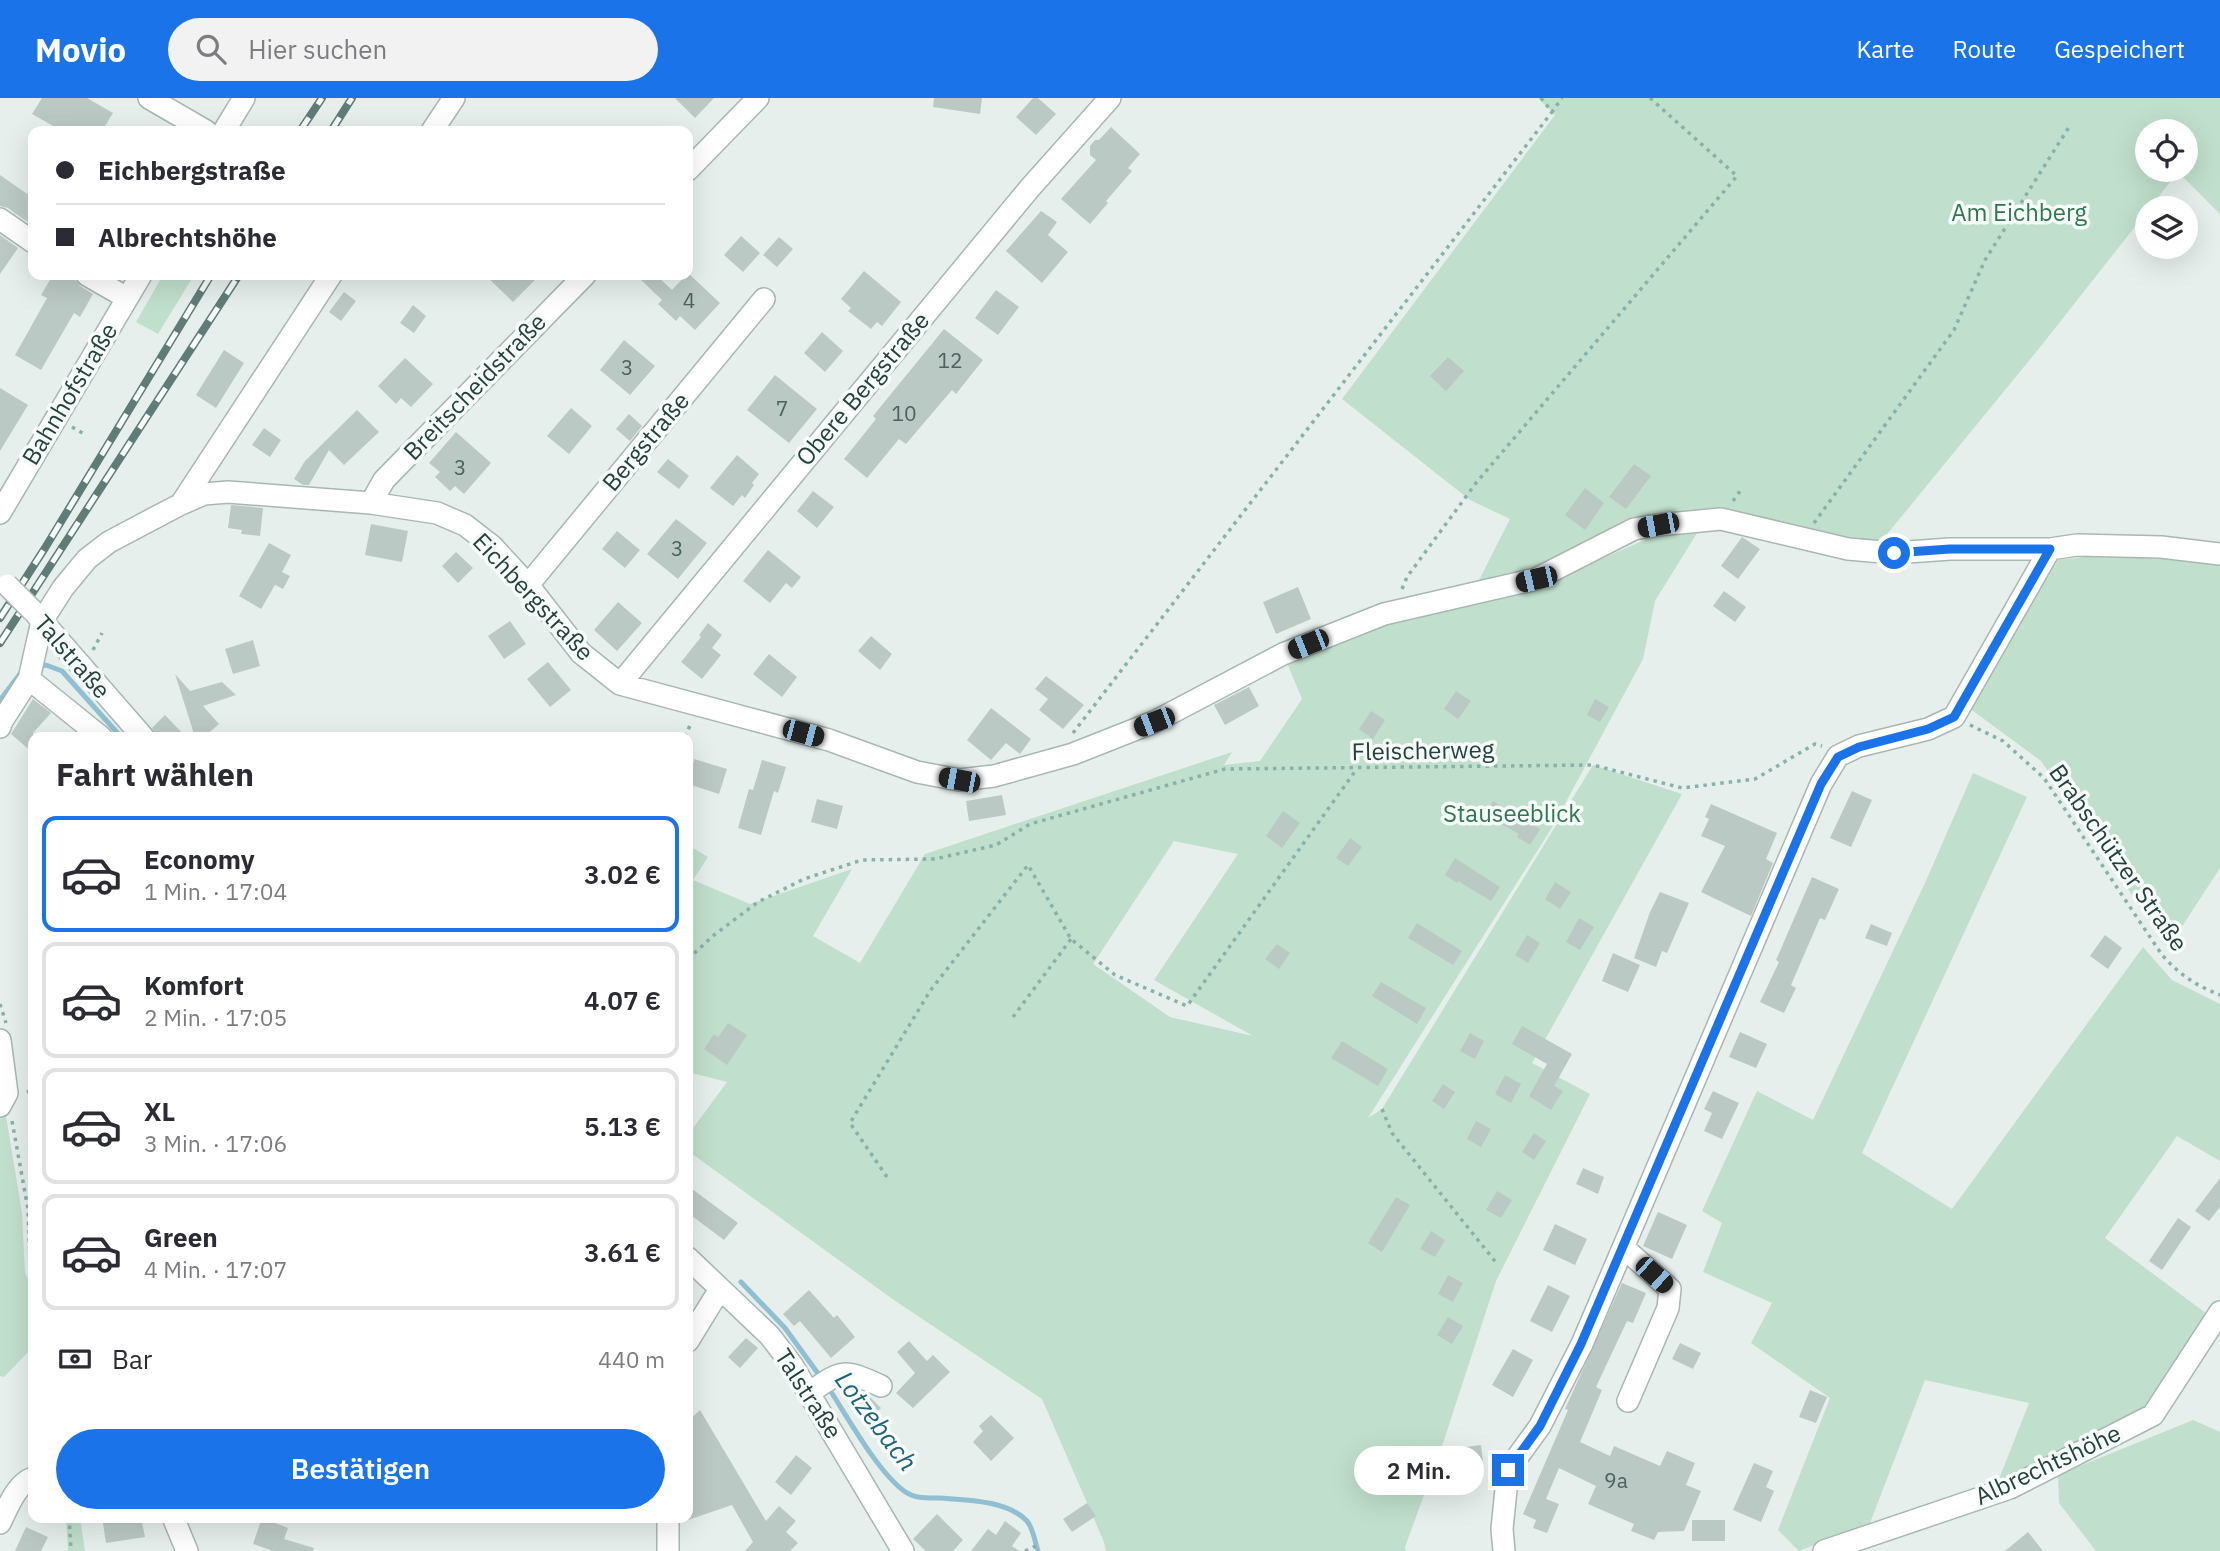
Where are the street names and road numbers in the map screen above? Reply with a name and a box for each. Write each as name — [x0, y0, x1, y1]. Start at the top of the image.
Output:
street label: Obere Bergstraße — [788, 305, 936, 472]
street label: Breitscheidstraße — [396, 306, 553, 467]
street label: Bahnhofstraße — [14, 316, 124, 470]
street label: Bergstraße — [594, 385, 696, 498]
street label: Eichbergstraße — [466, 526, 601, 667]
street label: Talstraße — [27, 608, 118, 705]
street label: Fleischerweg — [1351, 733, 1495, 767]
street label: Brabschützer Straße — [2042, 758, 2195, 957]
street label: Talstraße — [768, 1342, 850, 1445]
street label: Albrechtshöhe — [1969, 1416, 2126, 1512]

